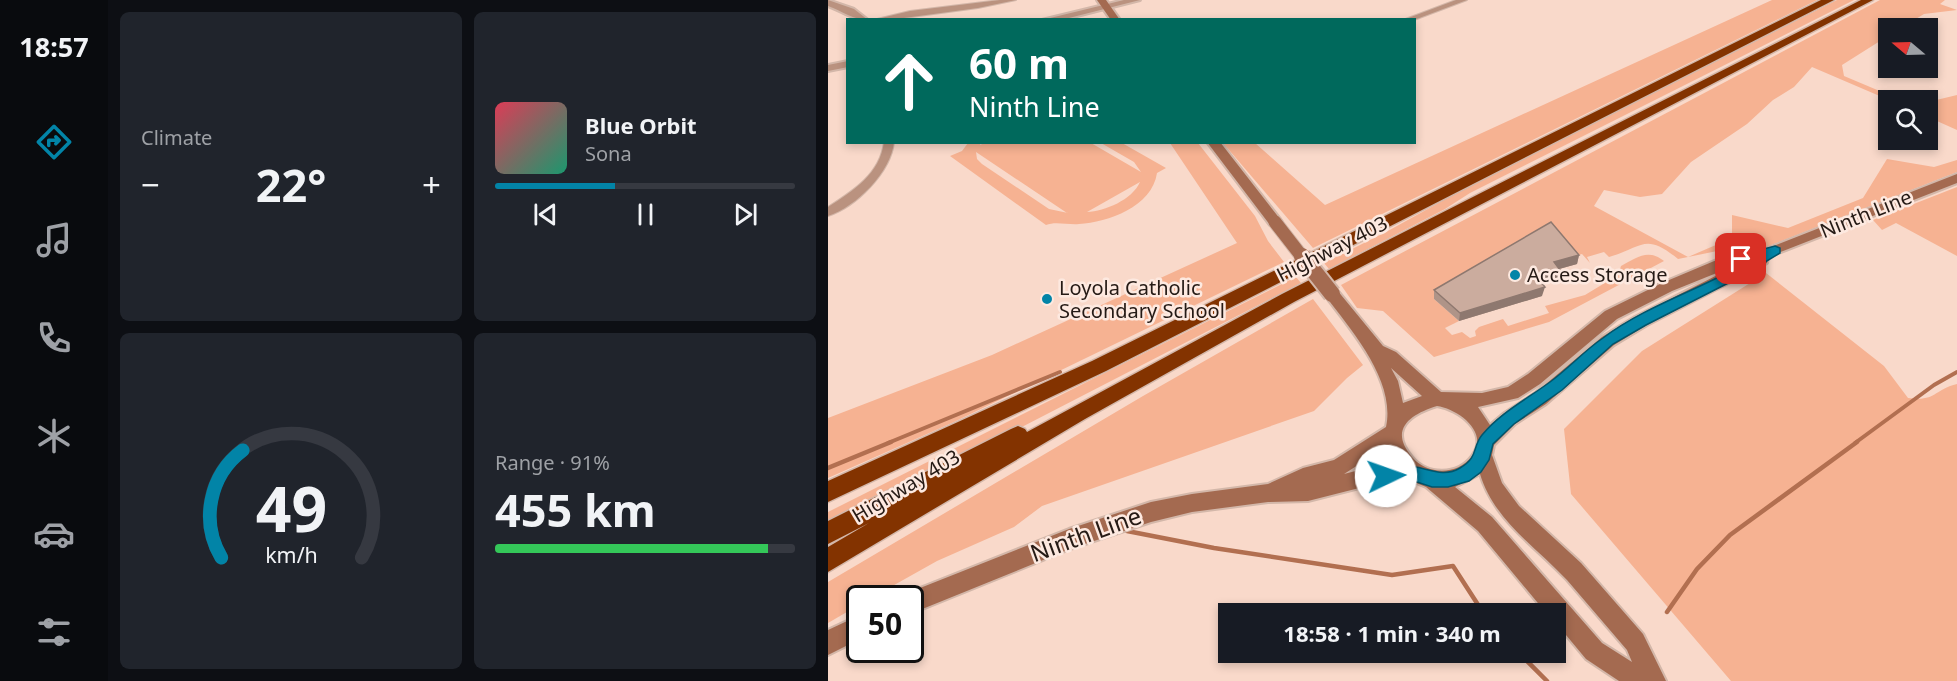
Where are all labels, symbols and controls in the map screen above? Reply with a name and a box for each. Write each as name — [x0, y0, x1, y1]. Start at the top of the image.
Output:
north arrow — [1878, 18, 1938, 78]
map controls — [1878, 18, 1938, 150]
text: 18:57 — [19, 28, 89, 65]
text: 60 m — [969, 34, 1069, 91]
icon: ahead — [870, 42, 948, 120]
text: Ninth Line — [969, 88, 1100, 125]
button: search — [1878, 90, 1938, 150]
text: Blue Orbit — [585, 110, 697, 140]
icon: directions — [33, 121, 75, 163]
text: Climate — [141, 124, 212, 151]
text: Sona — [585, 140, 632, 167]
text: 22° — [256, 154, 326, 215]
text: − — [141, 162, 160, 207]
text: + — [422, 162, 441, 207]
street label: Ninth Line — [1816, 183, 1916, 244]
icon: previous — [529, 198, 562, 231]
icon: pause — [629, 198, 662, 231]
icon: next — [729, 198, 762, 231]
street label: Highway 403 — [1272, 209, 1392, 288]
icon: music — [33, 219, 75, 261]
pin — [1715, 233, 1766, 284]
icon: arrive — [1724, 242, 1757, 275]
place label: Access Storage — [1527, 261, 1668, 288]
marker: Access Storage — [1508, 268, 1522, 282]
place label: Loyola Catholic Secondary School — [1059, 274, 1225, 324]
marker: Loyola Catholic Secondary School — [1040, 292, 1054, 306]
icon: phone — [33, 317, 75, 359]
icon: climate — [33, 415, 75, 457]
street label: Highway 403 — [847, 443, 965, 528]
position arrow — [1354, 444, 1418, 508]
text: Range · 91% — [495, 449, 610, 476]
text: 49 — [255, 465, 327, 550]
text: 455 km — [495, 479, 656, 540]
street label: Ninth Line — [1025, 498, 1146, 569]
icon: car — [33, 513, 75, 555]
text: km/h — [265, 540, 317, 569]
speed limit sign: 50 — [846, 585, 924, 663]
icon: filters — [33, 611, 75, 653]
text: 18:58 · 1 min · 340 m — [1283, 618, 1501, 648]

